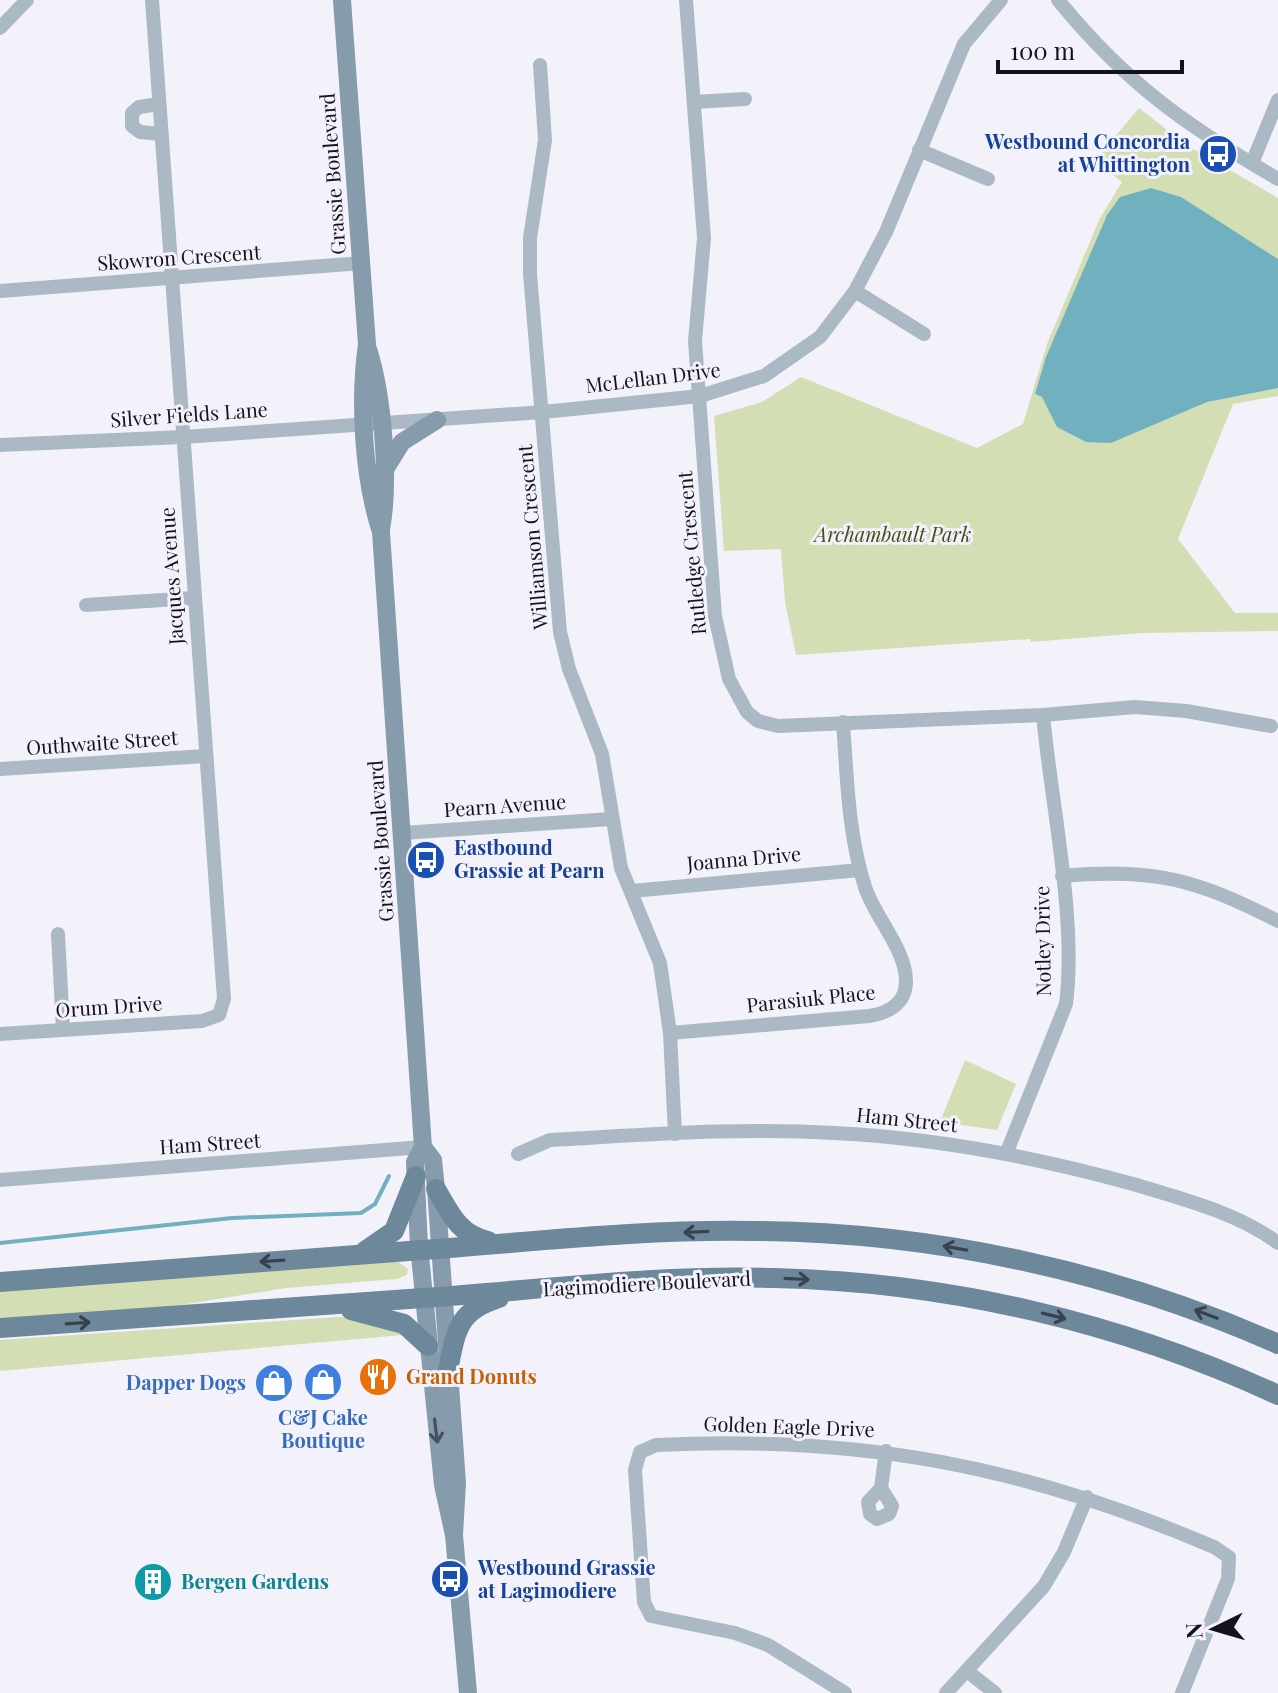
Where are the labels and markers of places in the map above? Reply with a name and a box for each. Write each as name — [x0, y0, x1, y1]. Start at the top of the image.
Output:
place label: Westbound Concordia at Whittington — [984, 127, 1191, 177]
bus stop icon: Westbound Concordia at Whittington — [1197, 133, 1239, 175]
place label: Eastbound Grassie at Pearn — [454, 833, 605, 883]
bus stop icon: Eastbound Grassie at Pearn — [405, 839, 447, 881]
restaurant icon: Grand Donuts — [357, 1356, 399, 1398]
shop icon: C&J Cake Boutique — [302, 1361, 344, 1403]
shop icon: Dapper Dogs — [253, 1362, 295, 1404]
place label: Grand Donuts — [406, 1362, 537, 1389]
place label: Dapper Dogs — [126, 1368, 246, 1395]
place label: C&J Cake Boutique — [278, 1403, 368, 1453]
place label: Westbound Grassie at Lagimodiere — [477, 1553, 656, 1603]
bus stop icon: Westbound Grassie at Lagimodiere — [429, 1558, 471, 1600]
building icon: Bergen Gardens — [132, 1561, 174, 1603]
place label: Bergen Gardens — [181, 1567, 329, 1594]

